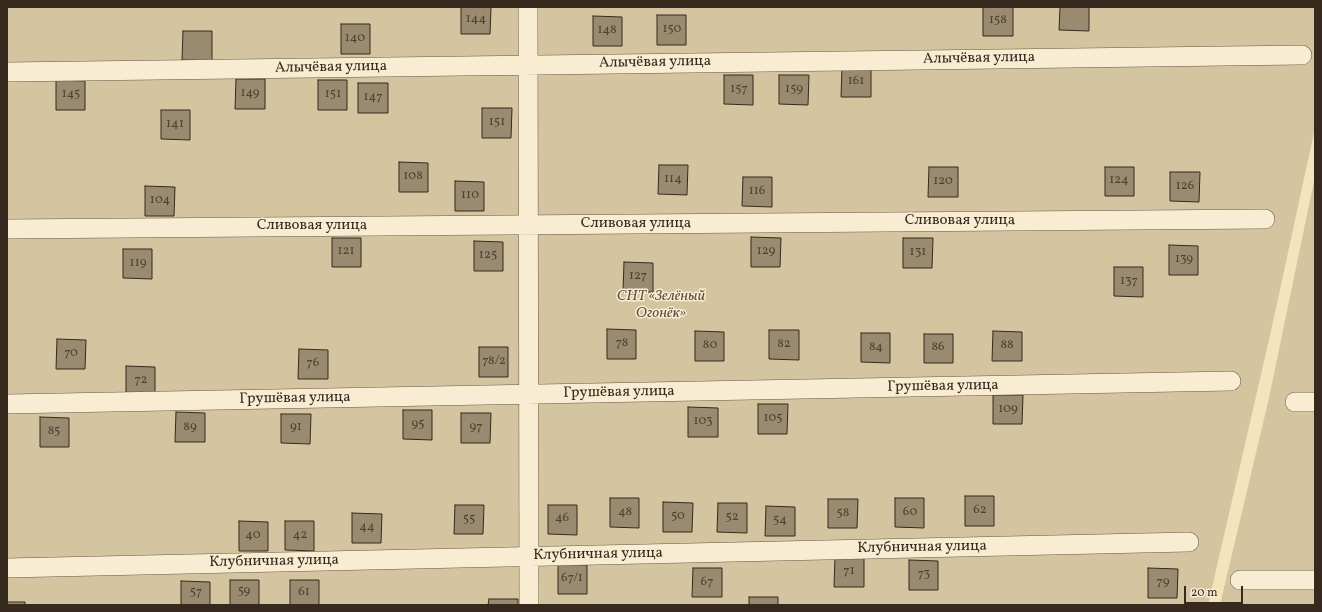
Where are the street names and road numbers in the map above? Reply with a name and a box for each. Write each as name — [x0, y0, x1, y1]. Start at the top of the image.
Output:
street label: Алычёвая улица — [923, 49, 1035, 69]
street label: Алычёвая улица — [599, 53, 711, 73]
street label: Алычёвая улица — [275, 58, 387, 78]
street label: Сливовая улица — [905, 212, 1015, 230]
street label: Сливовая улица — [581, 215, 691, 233]
street label: Сливовая улица — [257, 217, 367, 235]
street label: Грушёвая улица — [887, 377, 999, 397]
street label: Грушёвая улица — [563, 383, 675, 403]
street label: Грушёвая улица — [239, 389, 351, 409]
street label: Клубничная улица — [857, 538, 987, 558]
street label: Клубничная улица — [533, 545, 663, 565]
street label: Клубничная улица — [209, 552, 339, 572]

